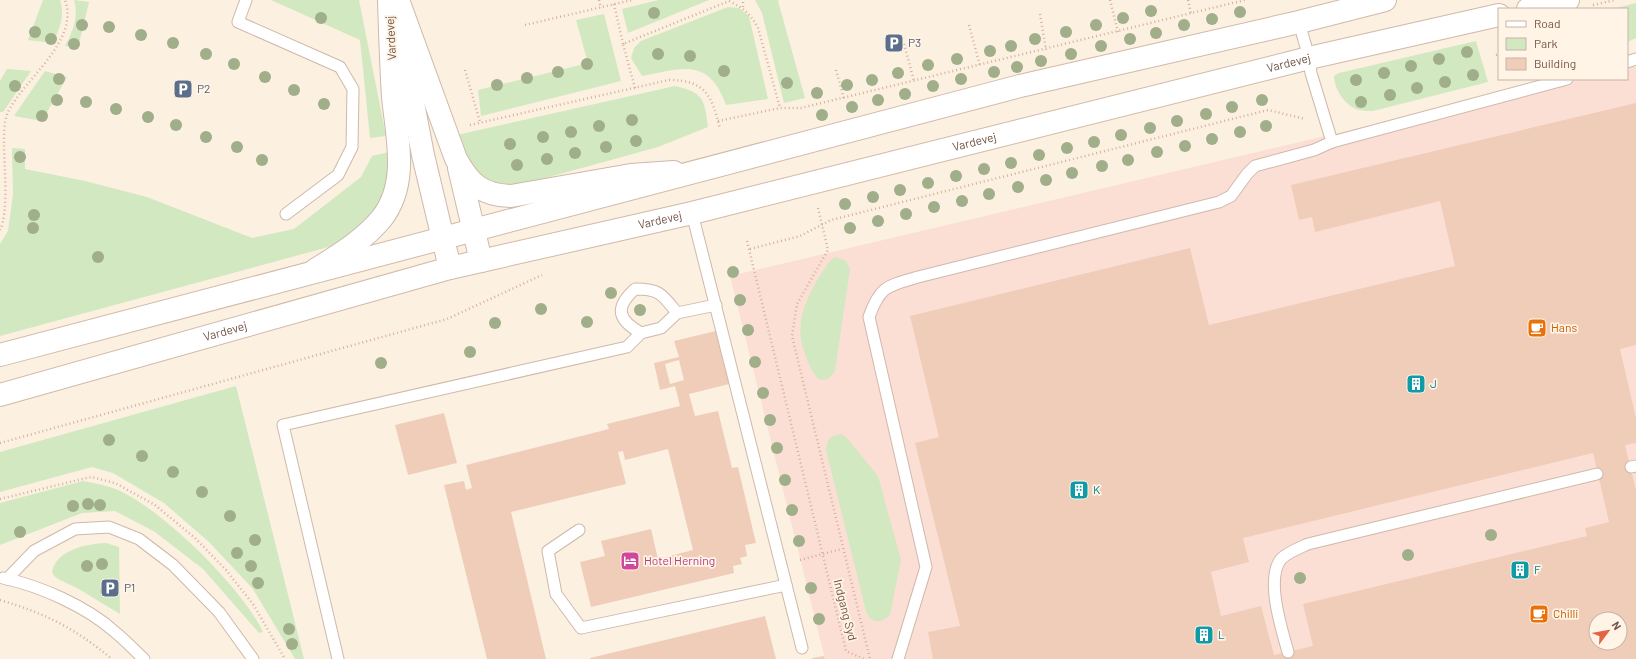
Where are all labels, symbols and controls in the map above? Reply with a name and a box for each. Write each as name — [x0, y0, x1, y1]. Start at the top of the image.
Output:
legend — [1498, 8, 1628, 80]
street label: Vardevej — [382, 15, 398, 61]
text: Road — [1534, 16, 1561, 30]
parking icon: P3 — [883, 32, 905, 54]
place label: P3 — [908, 35, 921, 49]
text: Park — [1534, 36, 1558, 50]
street label: Vardevej — [1265, 50, 1312, 74]
text: Building — [1534, 56, 1576, 70]
parking icon: P2 — [172, 78, 194, 100]
place label: P2 — [197, 81, 211, 95]
street label: Vardevej — [951, 129, 998, 153]
street label: Vardevej — [637, 208, 683, 231]
cafe icon: Hans — [1526, 317, 1548, 339]
street label: Vardevej — [202, 318, 248, 343]
place label: Hans — [1551, 320, 1577, 334]
building icon: J — [1405, 373, 1427, 395]
place label: J — [1430, 376, 1437, 390]
building icon: K — [1068, 479, 1090, 501]
place label: K — [1093, 482, 1101, 496]
hotel icon: Hotel Herning — [619, 550, 641, 572]
place label: Hotel Herning — [644, 553, 715, 567]
building icon: F — [1509, 559, 1531, 581]
place label: F — [1534, 562, 1541, 576]
parking icon: P1 — [99, 577, 121, 599]
street label: Indgang Syd — [832, 578, 860, 642]
place label: P1 — [124, 580, 135, 594]
cafe icon: Chilli — [1528, 603, 1550, 625]
place label: Chilli — [1553, 606, 1578, 620]
north arrow — [1588, 611, 1628, 651]
text: N — [1609, 619, 1624, 632]
building icon: L — [1193, 624, 1215, 646]
place label: L — [1218, 627, 1225, 641]

